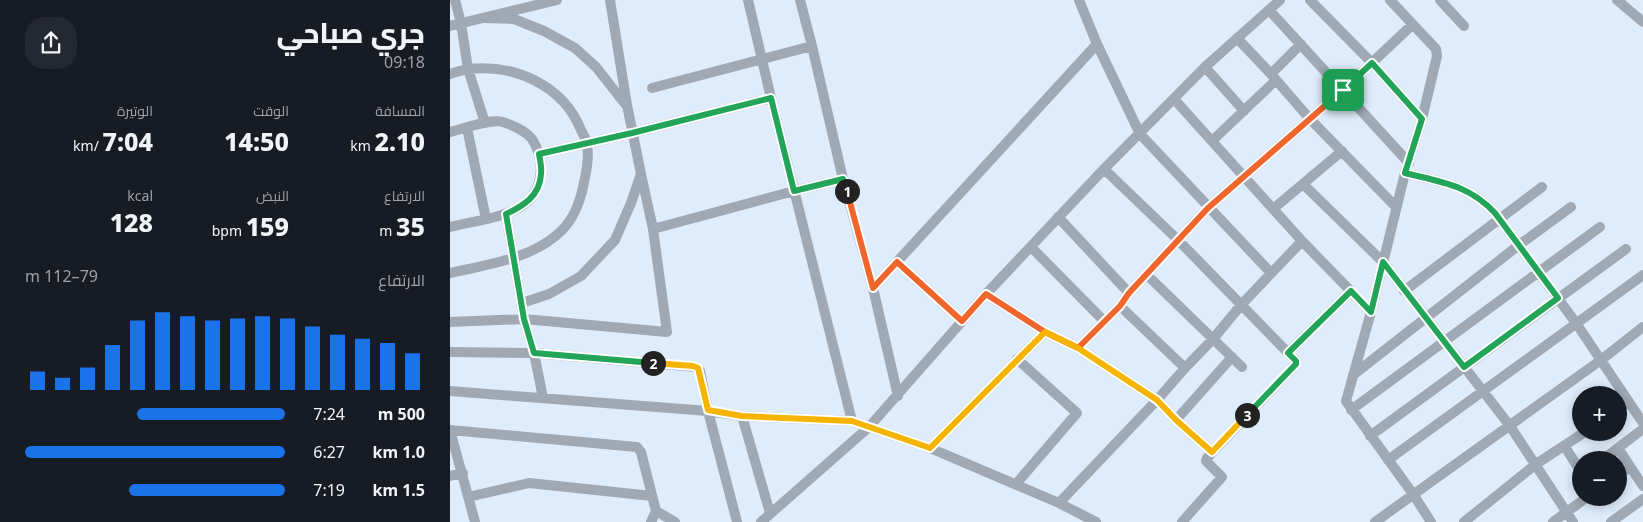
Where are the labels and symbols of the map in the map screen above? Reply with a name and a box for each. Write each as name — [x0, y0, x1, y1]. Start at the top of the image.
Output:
pin — [1322, 69, 1364, 111]
pin: 1 — [834, 178, 860, 204]
pin: 2 — [640, 350, 666, 376]
pin: 3 — [1234, 402, 1260, 428]

